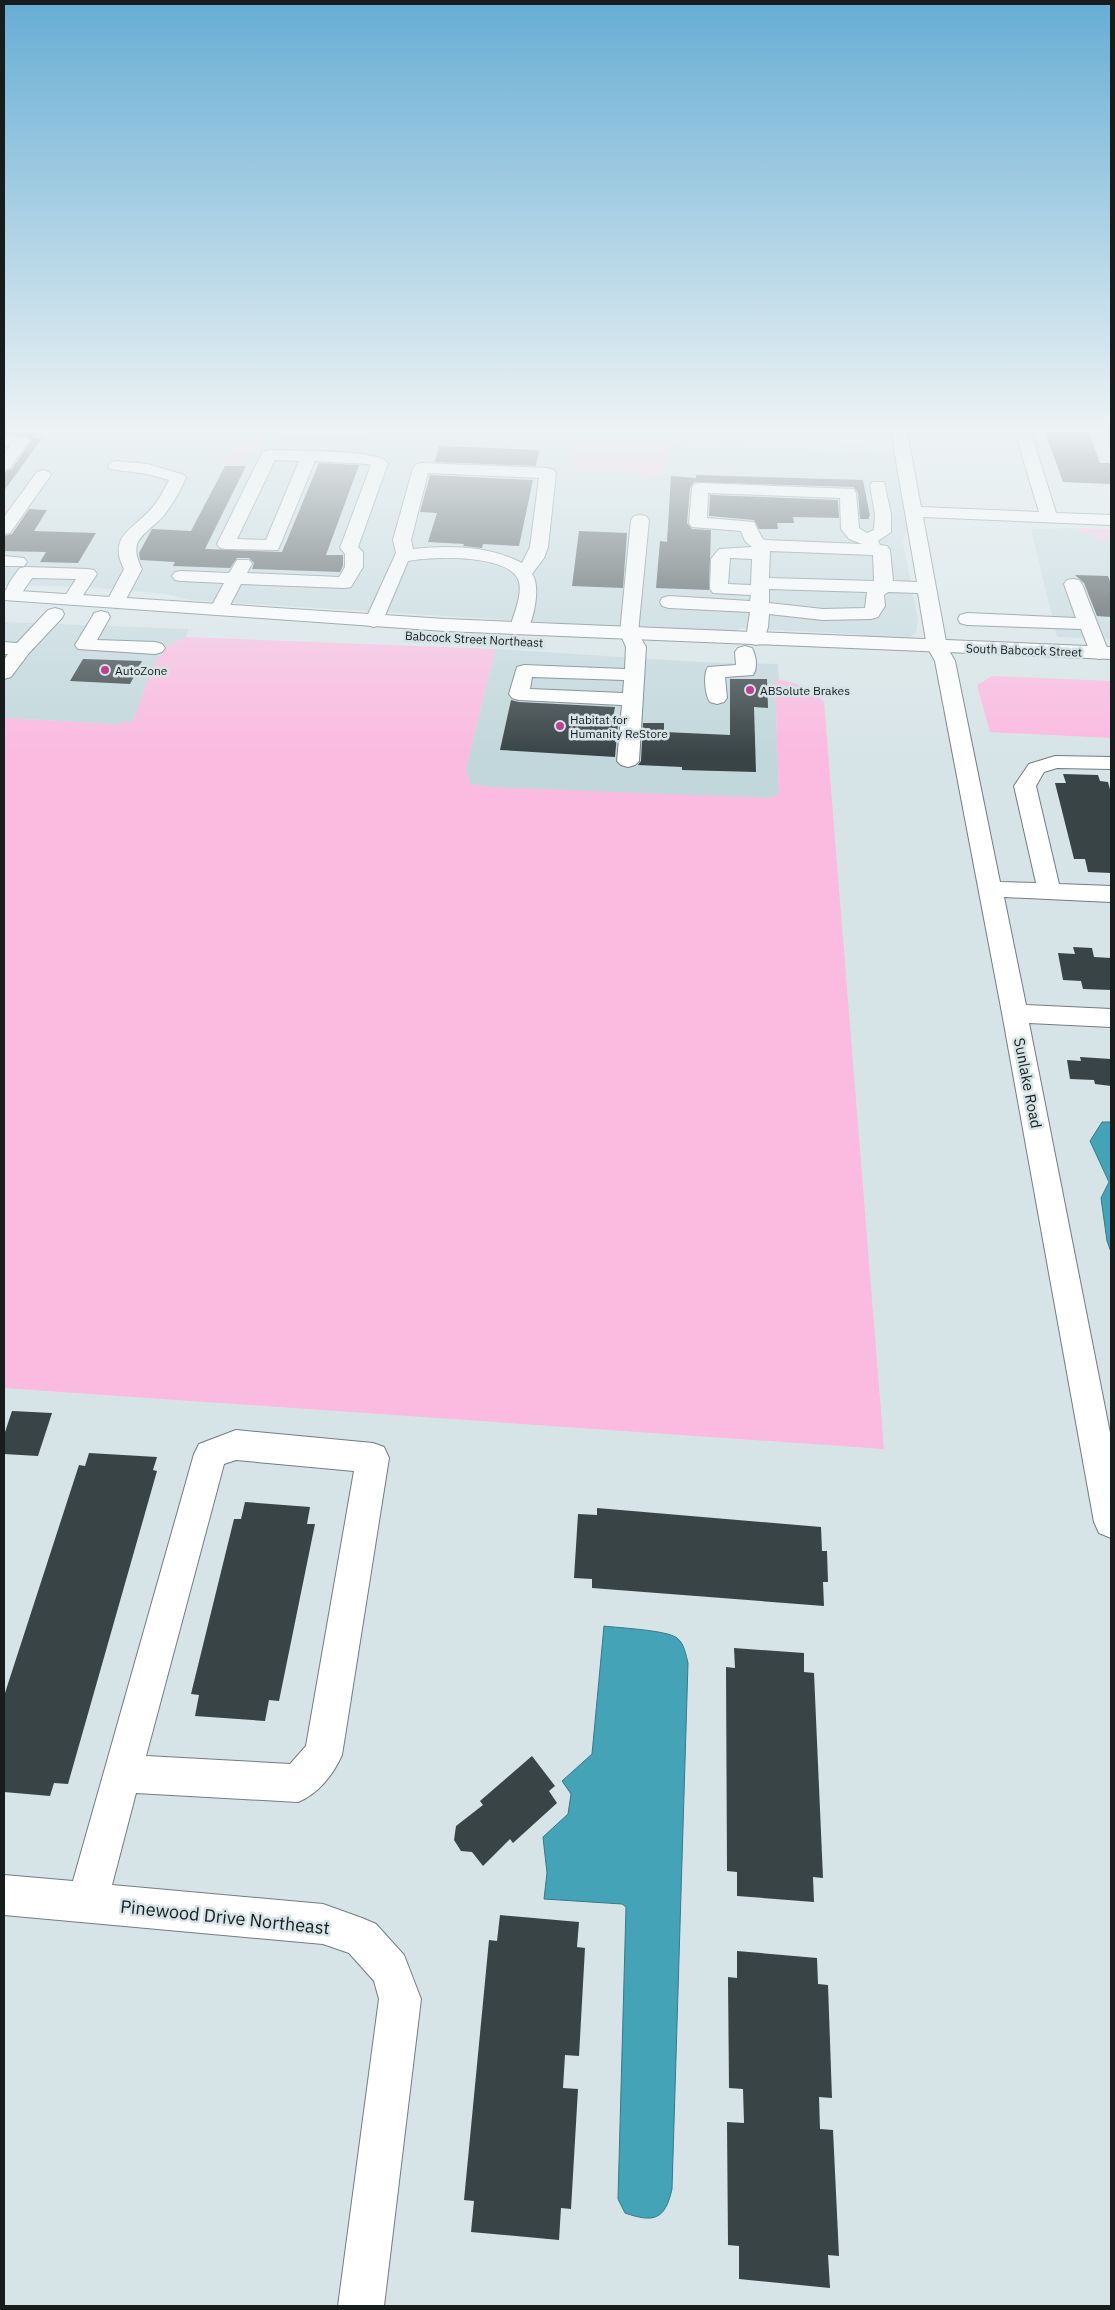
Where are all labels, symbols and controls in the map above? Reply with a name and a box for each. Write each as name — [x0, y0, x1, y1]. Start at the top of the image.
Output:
street label: Babcock Street Northeast — [404, 628, 544, 650]
street label: South Babcock Street — [966, 640, 1082, 660]
place label: AutoZone — [115, 663, 168, 678]
marker: AutoZone — [99, 664, 111, 676]
place label: ABSolute Brakes — [760, 683, 850, 698]
marker: ABSolute Brakes — [744, 684, 756, 696]
place label: Habitat for Humanity ReStore — [570, 712, 668, 741]
marker: Habitat for Humanity ReStore — [554, 720, 566, 732]
street label: Sunlake Road — [1010, 1036, 1046, 1130]
street label: Pinewood Drive Northeast — [119, 1895, 331, 1939]

